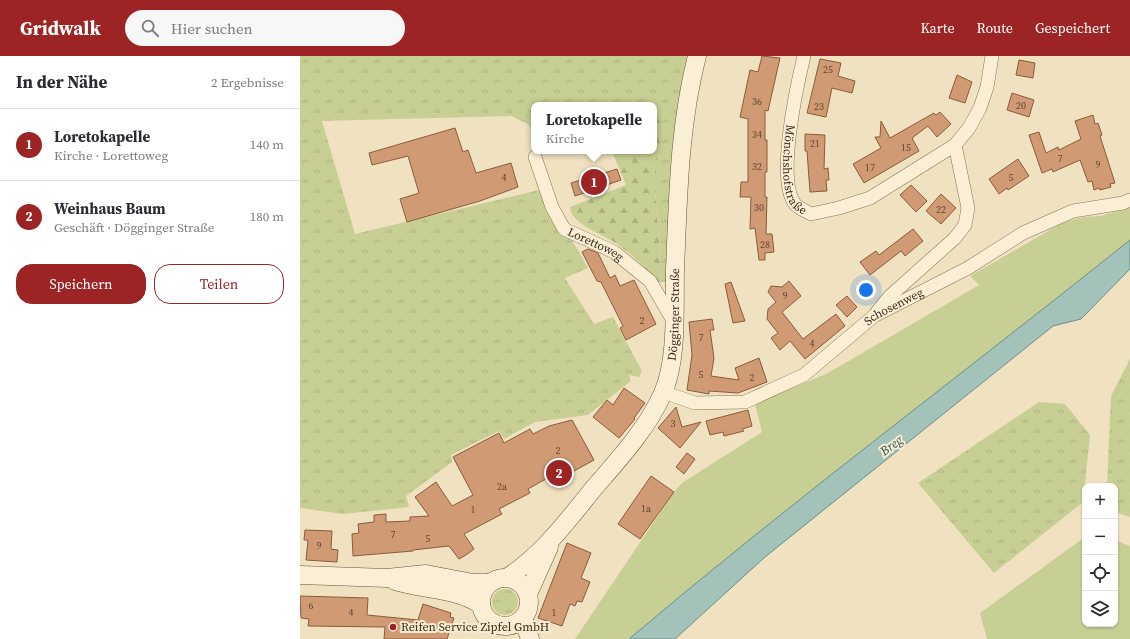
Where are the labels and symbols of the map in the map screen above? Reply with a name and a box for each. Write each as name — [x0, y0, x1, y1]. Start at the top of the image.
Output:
house number: 25 — [823, 63, 833, 76]
house number: 36 — [752, 95, 762, 108]
house number: 20 — [1016, 99, 1026, 112]
house number: 23 — [814, 100, 824, 113]
street label: Mönchshofstraße — [779, 124, 810, 218]
house number: 34 — [752, 128, 762, 141]
house number: 21 — [810, 137, 820, 150]
house number: 15 — [901, 141, 911, 154]
house number: 7 — [1058, 152, 1063, 165]
house number: 9 — [1096, 158, 1101, 171]
house number: 32 — [752, 160, 762, 173]
house number: 17 — [865, 161, 875, 174]
pin: 1 — [581, 167, 607, 197]
house number: 4 — [502, 171, 507, 184]
house number: 5 — [1009, 171, 1014, 184]
house number: 30 — [754, 201, 764, 214]
house number: 22 — [936, 203, 946, 216]
street label: Lorettoweg — [565, 224, 627, 265]
house number: 28 — [760, 238, 770, 251]
street label: Dögginger Straße — [664, 268, 683, 362]
your location — [856, 280, 876, 300]
street label: Schosenweg — [861, 284, 926, 329]
house number: 9 — [783, 289, 788, 302]
house number: 2 — [640, 314, 645, 327]
house number: 7 — [699, 331, 704, 344]
house number: 4 — [810, 337, 815, 350]
house number: 5 — [699, 368, 704, 381]
house number: 2 — [750, 371, 755, 384]
house number: 3 — [671, 417, 676, 430]
water label: Breg — [876, 431, 907, 460]
house number: 2 — [556, 444, 561, 457]
pin: 2 — [546, 458, 572, 488]
house number: 2a — [497, 480, 508, 493]
house number: 1a — [641, 502, 652, 515]
house number: 1 — [471, 503, 476, 516]
house number: 7 — [391, 528, 396, 541]
house number: 5 — [426, 532, 431, 545]
house number: 9 — [317, 539, 322, 552]
house number: 6 — [309, 599, 314, 612]
house number: 4 — [349, 606, 354, 619]
house number: 1 — [552, 606, 557, 619]
place label: Reifen Service Zipfel GmbH — [401, 619, 549, 635]
marker: Reifen Service Zipfel GmbH — [388, 622, 398, 632]

